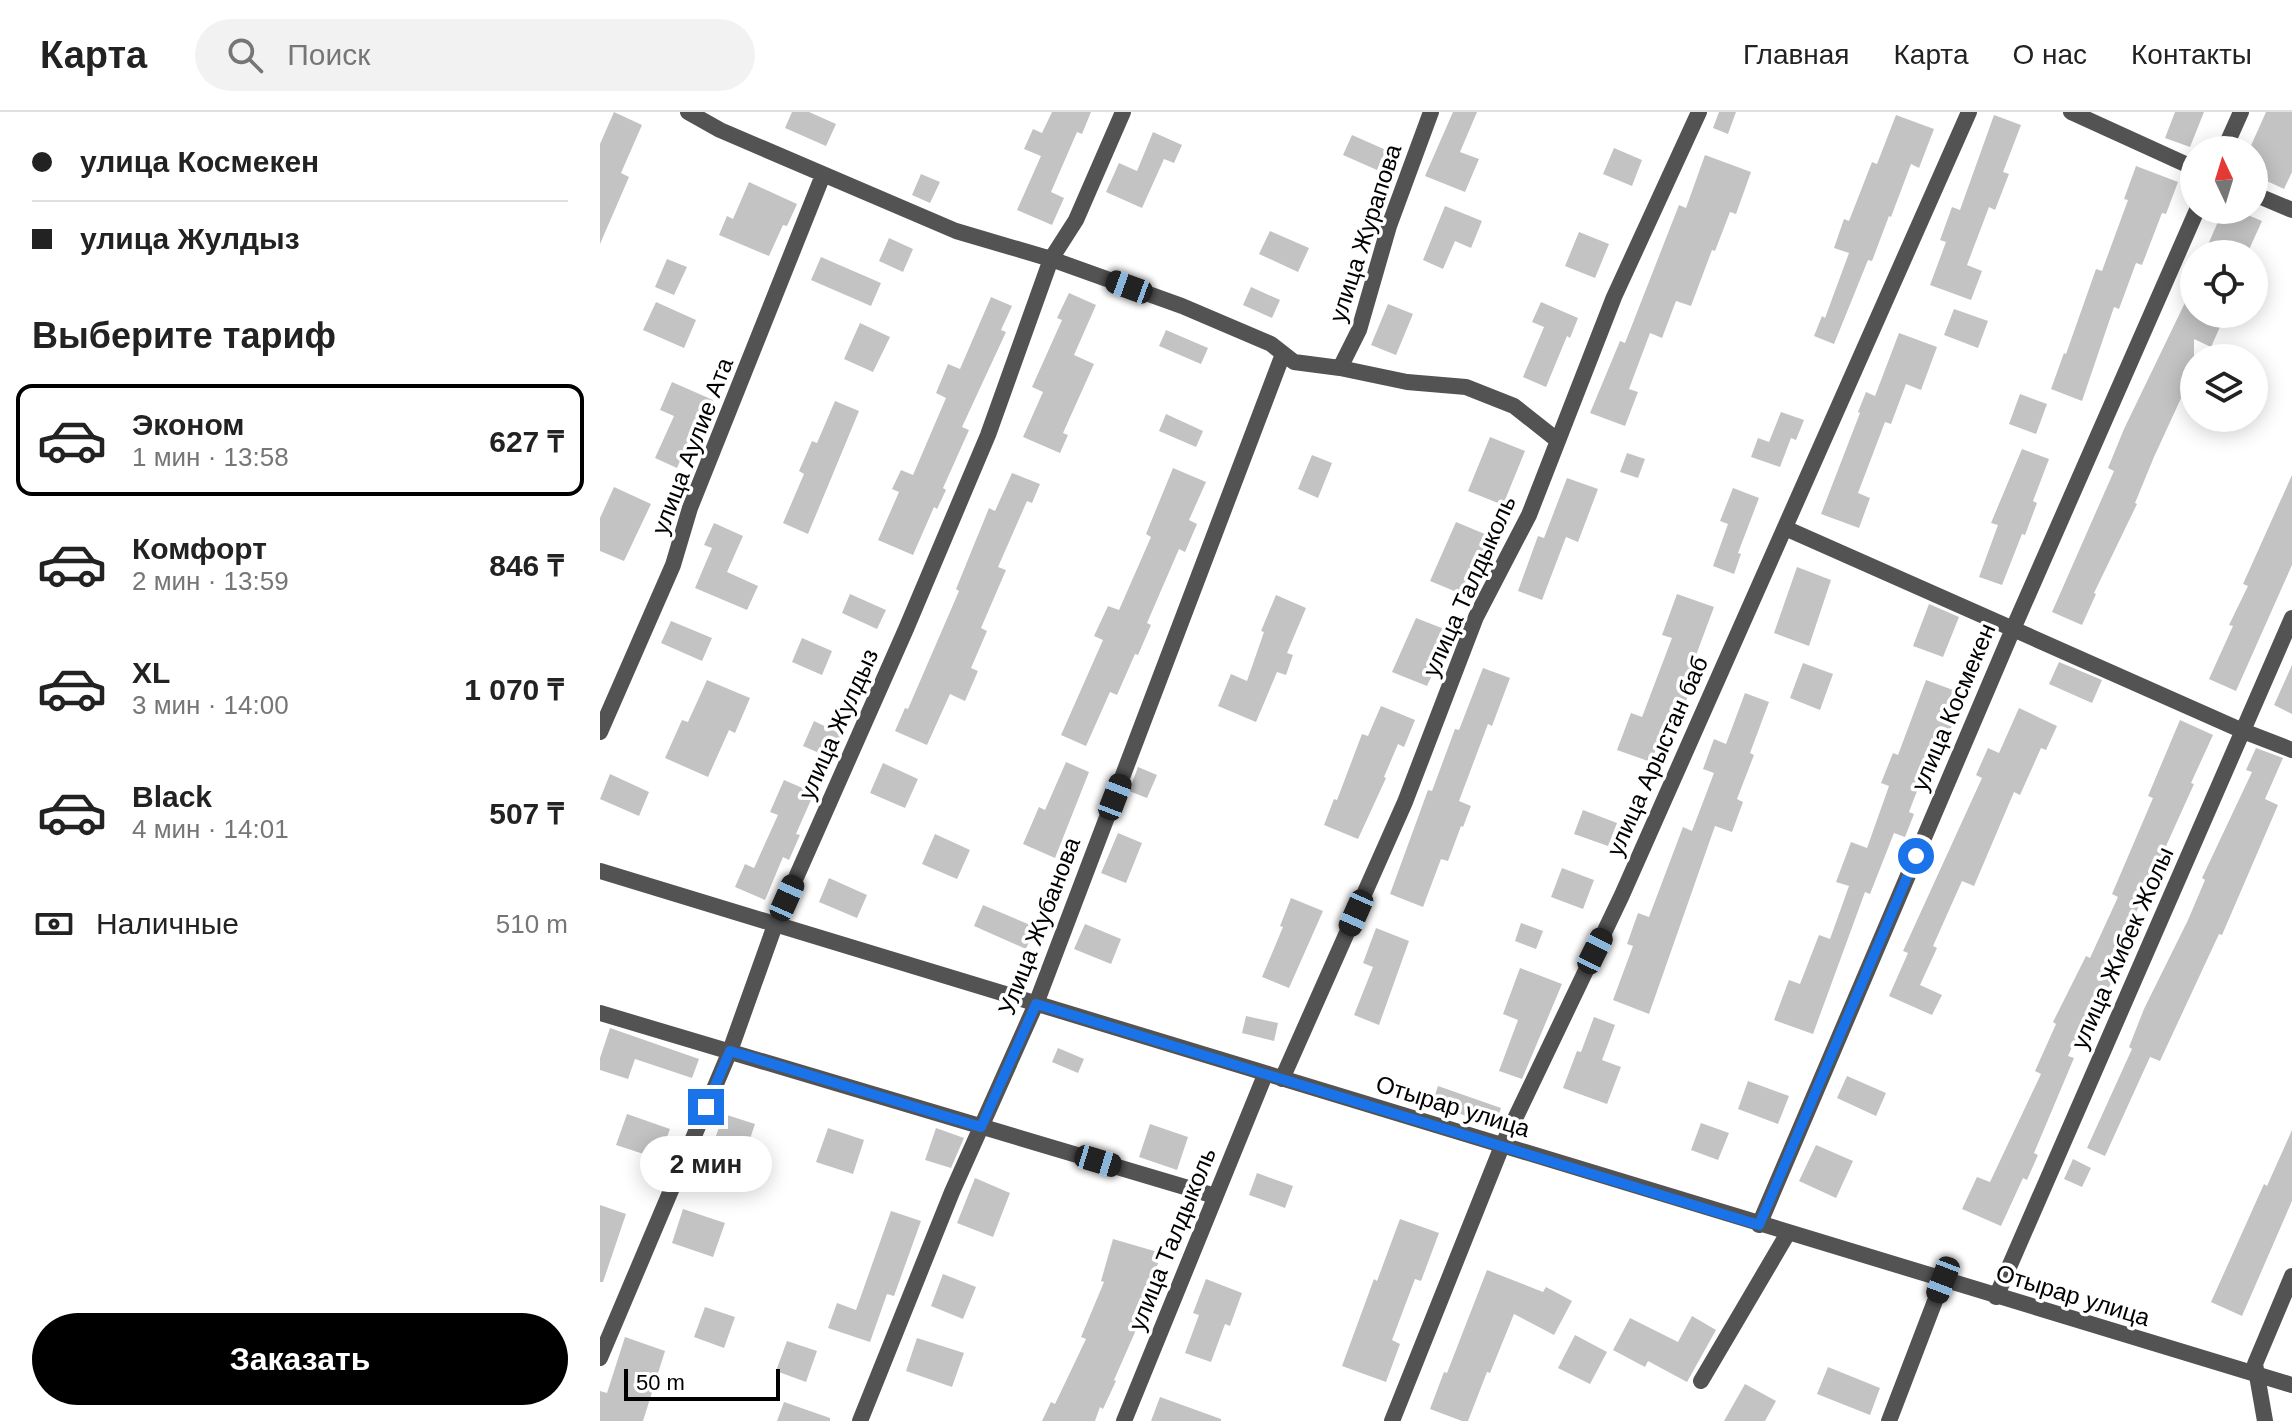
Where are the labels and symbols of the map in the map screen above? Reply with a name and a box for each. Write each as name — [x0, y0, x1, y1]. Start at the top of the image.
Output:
north arrow — [2180, 136, 2268, 224]
street label: улица Журапова — [1324, 140, 1407, 325]
car — [1102, 268, 1156, 306]
street label: улица Аулие Ата — [646, 353, 738, 538]
street label: улица Талдыколь — [1417, 491, 1521, 681]
street label: улица Космекен — [1906, 619, 2000, 795]
street label: улица Жулдыз — [793, 644, 883, 804]
street label: улица Арыстан баб — [1601, 652, 1713, 860]
car — [1095, 770, 1135, 824]
street label: Улица Жубанова — [993, 833, 1086, 1019]
route start — [1898, 838, 1934, 874]
street label: улица Жибек Жолы — [2065, 843, 2179, 1053]
car — [766, 871, 808, 925]
car — [1335, 886, 1377, 940]
car — [1574, 924, 1616, 978]
street label: Отырар улица — [1373, 1070, 1534, 1142]
route end — [688, 1089, 724, 1125]
callout: 2 мин — [640, 1135, 772, 1191]
car — [1072, 1143, 1124, 1179]
street label: улица Талдыколь — [1123, 1144, 1221, 1334]
car — [1923, 1253, 1963, 1307]
street label: Отырар улица — [1993, 1259, 2154, 1331]
scale bar — [624, 1365, 780, 1401]

